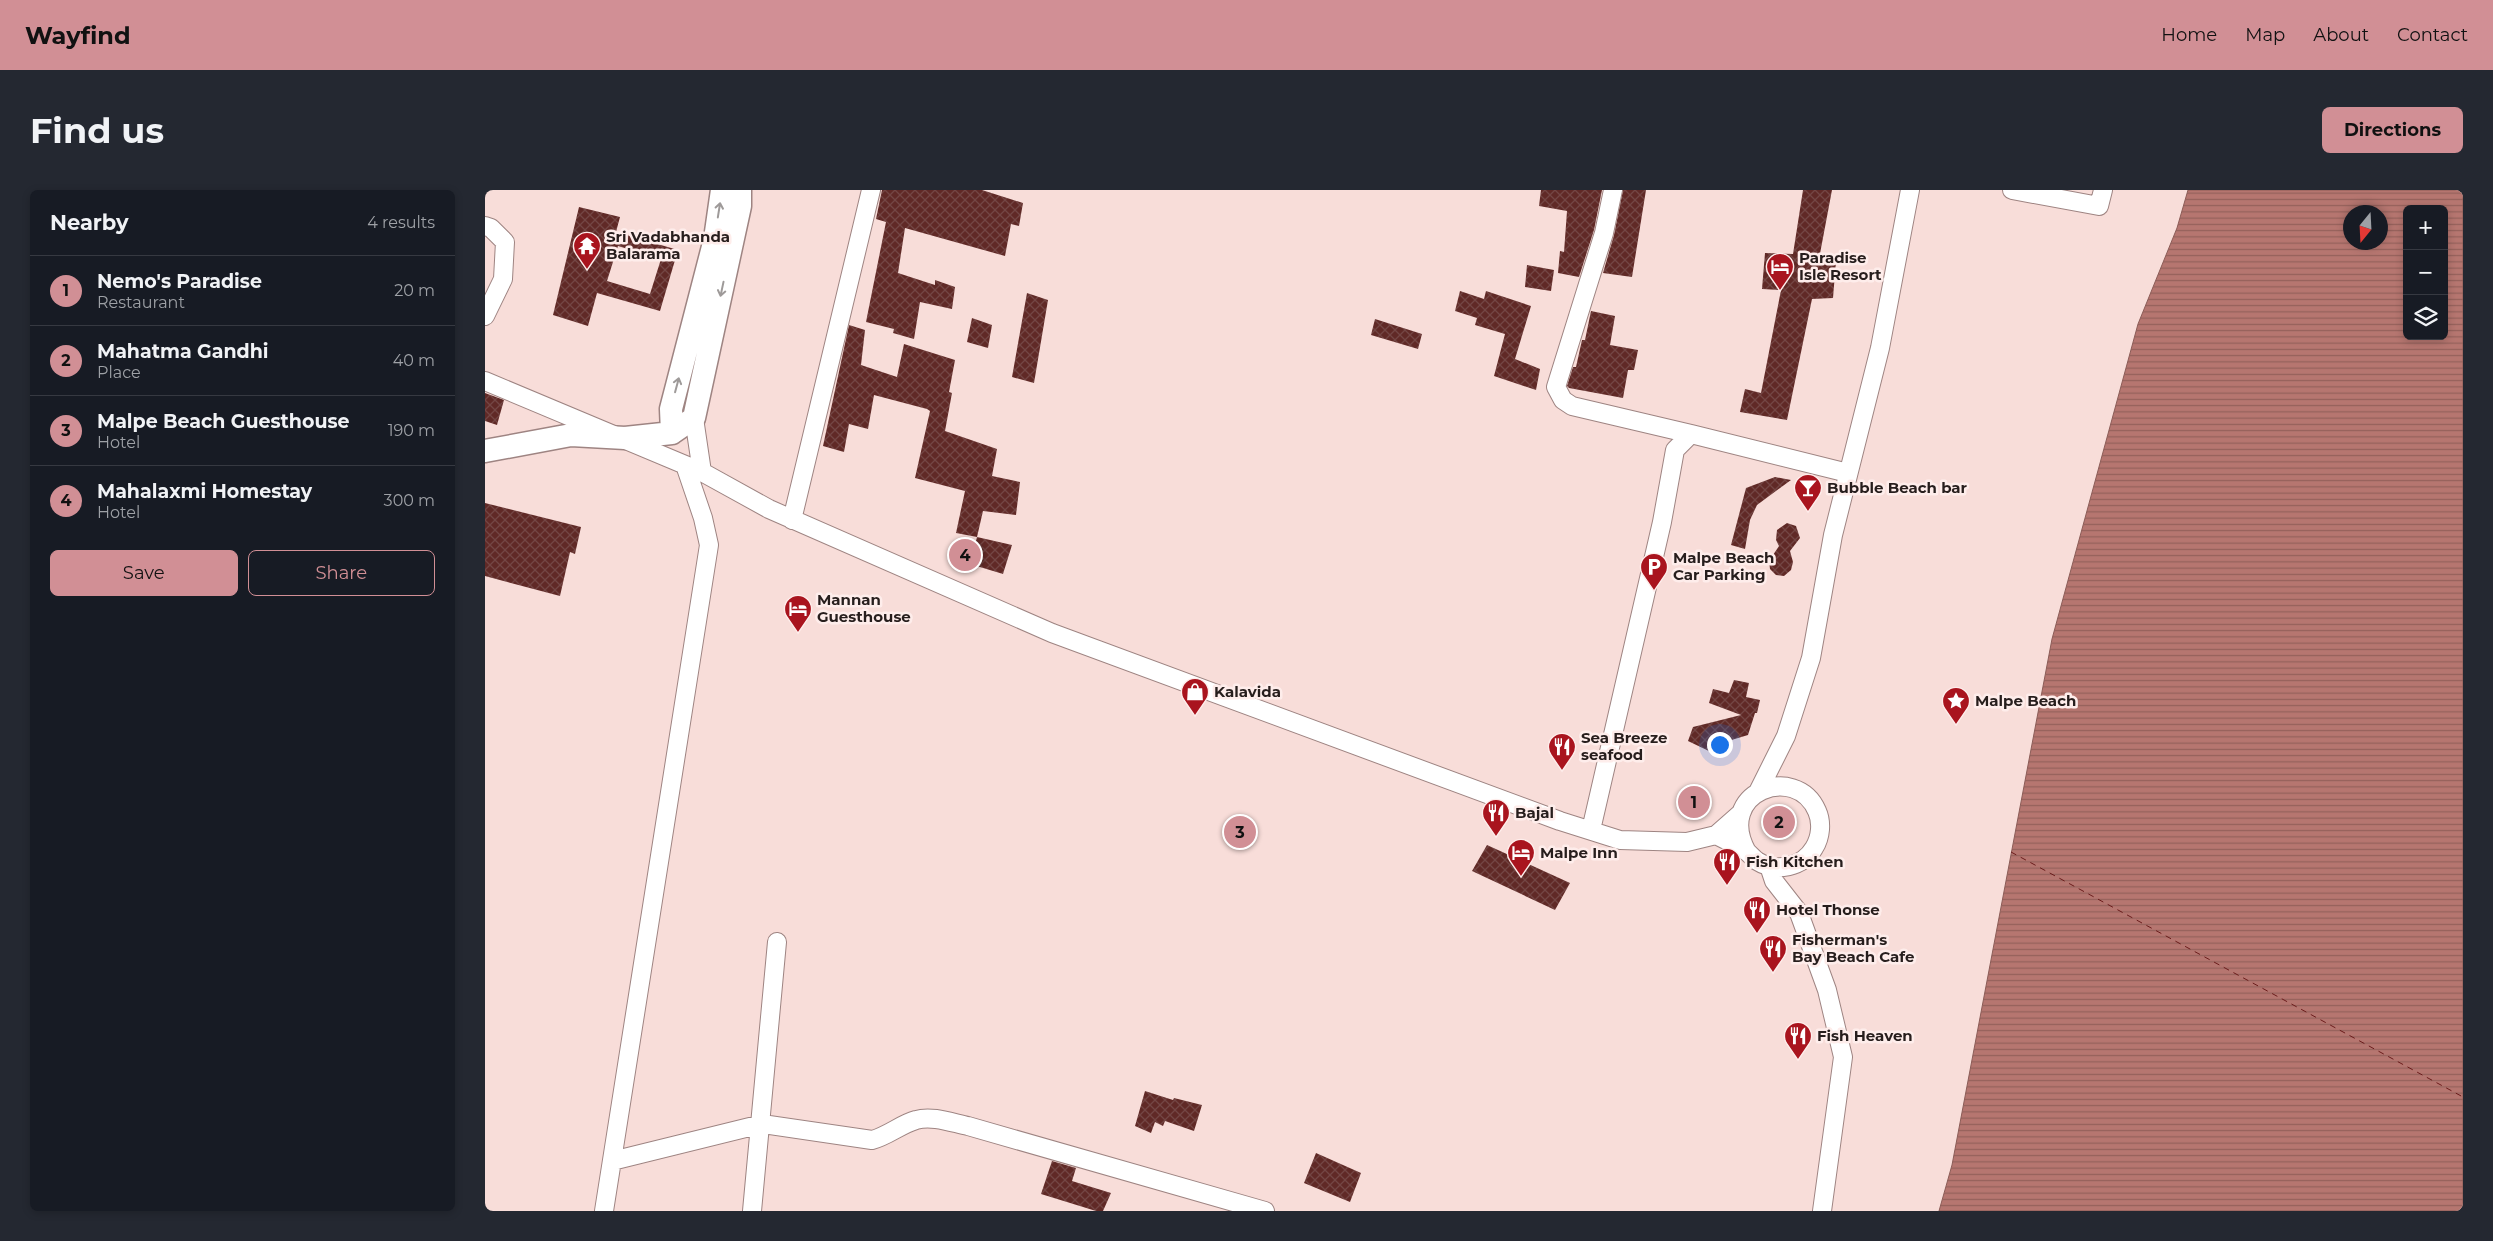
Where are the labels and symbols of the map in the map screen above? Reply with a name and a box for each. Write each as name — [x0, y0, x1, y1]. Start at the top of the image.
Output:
one-way arrow — [715, 203, 725, 219]
north arrow — [2343, 205, 2388, 250]
place label: Sri Vadabhanda Balarama — [606, 227, 730, 263]
temple icon: Sri Vadabhanda Balarama — [572, 231, 602, 270]
place label: Paradise Isle Resort — [1799, 248, 1882, 284]
hotel icon: Paradise Isle Resort — [1765, 252, 1795, 291]
one-way arrow — [717, 281, 726, 297]
one-way arrow — [673, 378, 682, 394]
bar icon: Bubble Beach bar — [1793, 473, 1823, 512]
place label: Bubble Beach bar — [1827, 478, 1968, 497]
pin: 4 — [949, 536, 981, 574]
place label: Malpe Beach Car Parking — [1673, 548, 1774, 584]
parking icon: Malpe Beach Car Parking — [1639, 552, 1669, 591]
place label: Mannan Guesthouse — [817, 590, 911, 626]
hotel icon: Mannan Guesthouse — [783, 594, 813, 633]
shop icon: Kalavida — [1180, 677, 1210, 716]
place label: Kalavida — [1214, 682, 1281, 701]
place icon: Malpe Beach — [1941, 686, 1971, 725]
place label: Malpe Beach — [1975, 691, 2076, 710]
place label: Sea Breeze seafood — [1581, 728, 1667, 764]
restaurant icon: Sea Breeze seafood — [1547, 732, 1577, 771]
your location — [1707, 732, 1733, 758]
pin: 1 — [1678, 783, 1710, 821]
restaurant icon: Bajal — [1481, 798, 1511, 837]
place label: Bajal — [1515, 803, 1554, 822]
pin: 2 — [1763, 803, 1795, 841]
pin: 3 — [1224, 813, 1256, 851]
hotel icon: Malpe Inn — [1506, 838, 1536, 877]
place label: Malpe Inn — [1540, 843, 1618, 862]
restaurant icon: Fish Kitchen — [1712, 847, 1742, 886]
place label: Fish Kitchen — [1746, 852, 1844, 871]
restaurant icon: Hotel Thonse — [1742, 895, 1772, 934]
place label: Hotel Thonse — [1776, 900, 1880, 919]
place label: Fisherman's Bay Beach Cafe — [1792, 930, 1915, 966]
restaurant icon: Fisherman's Bay Beach Cafe — [1758, 934, 1788, 973]
restaurant icon: Fish Heaven — [1783, 1021, 1813, 1060]
place label: Fish Heaven — [1817, 1026, 1913, 1045]

